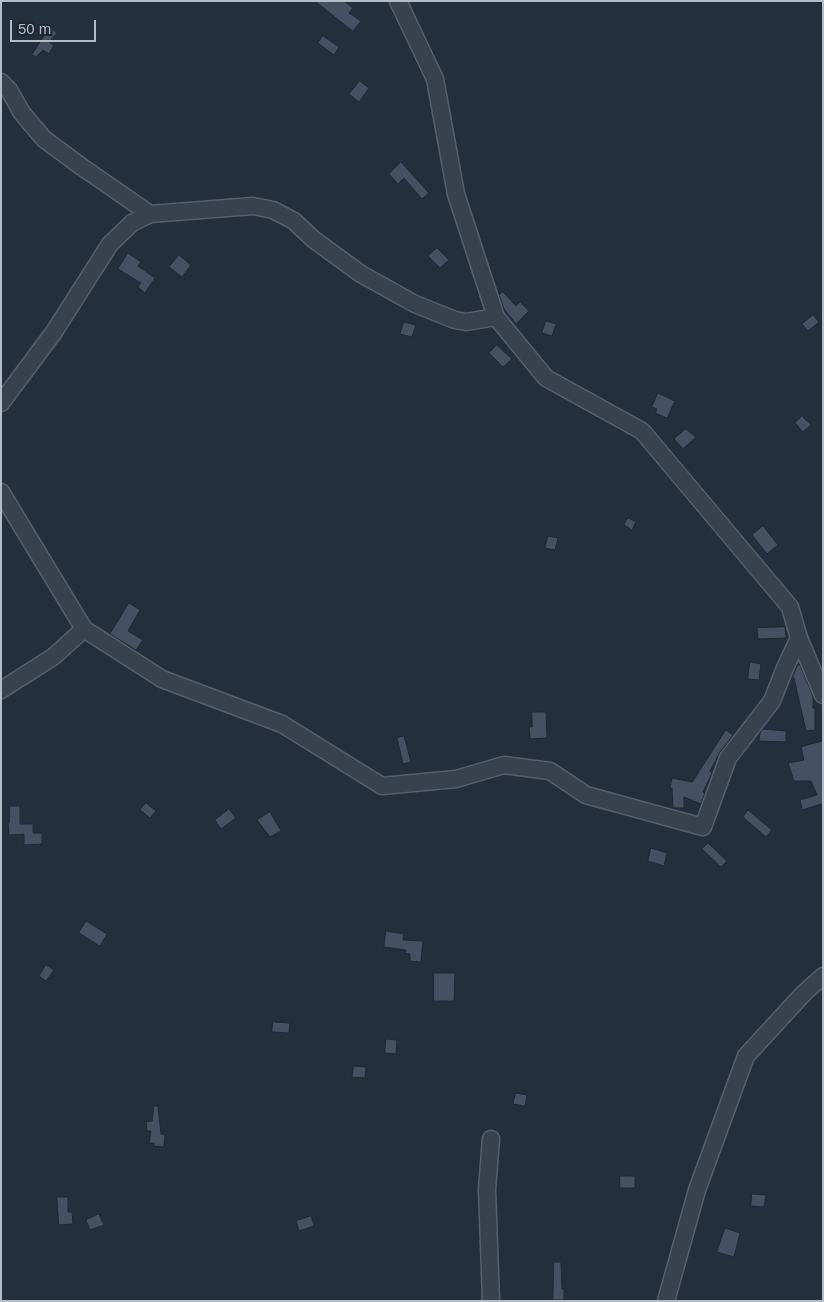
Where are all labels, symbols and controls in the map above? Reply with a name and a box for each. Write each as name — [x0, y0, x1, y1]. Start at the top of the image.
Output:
scale bar — [12, 10, 99, 42]
text: 50 m — [18, 20, 51, 37]

